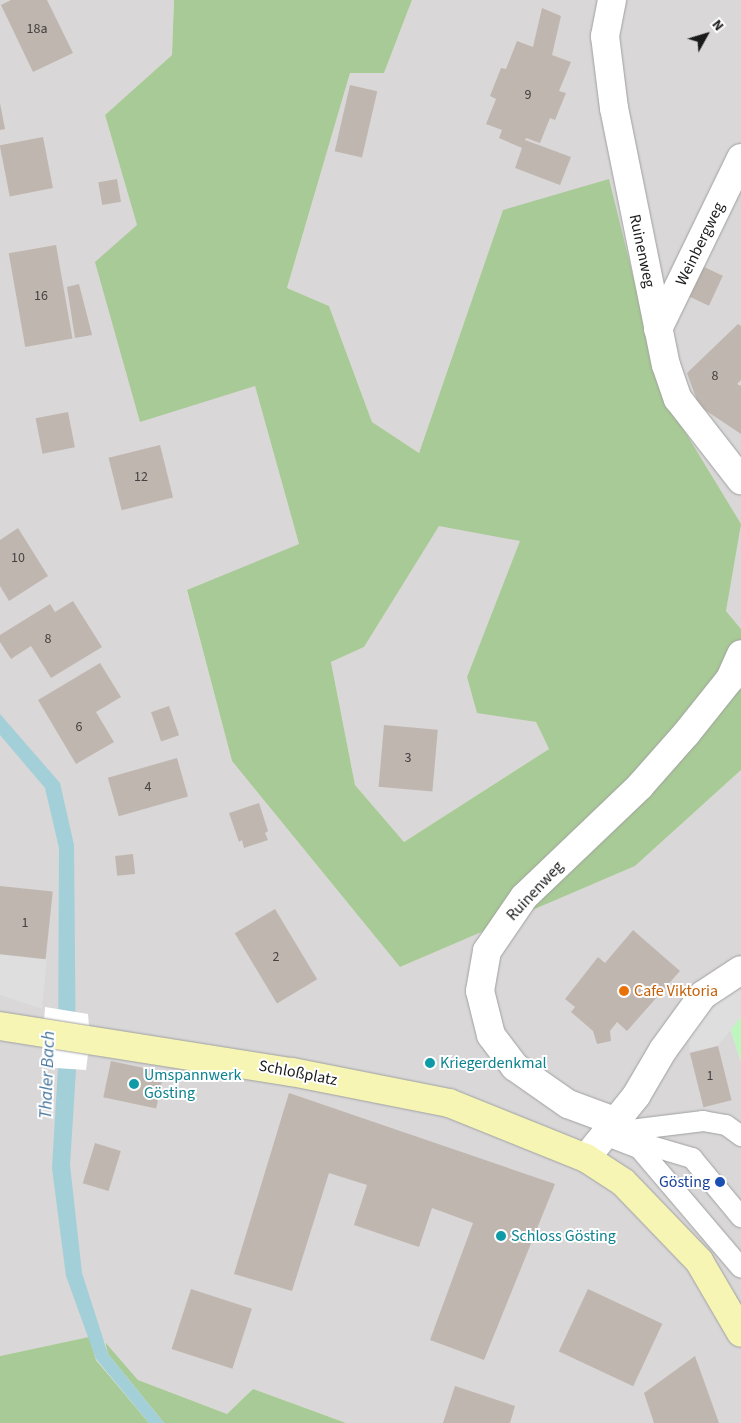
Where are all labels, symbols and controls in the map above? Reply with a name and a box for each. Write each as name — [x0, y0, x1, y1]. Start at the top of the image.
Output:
north arrow — [681, 10, 731, 60]
text: N — [707, 16, 728, 35]
house number: 18a — [27, 21, 47, 37]
house number: 9 — [525, 87, 531, 103]
street label: Weinbergweg — [671, 199, 729, 289]
street label: Ruinenweg — [625, 213, 659, 289]
house number: 16 — [34, 288, 48, 304]
house number: 8 — [712, 368, 718, 384]
house number: 12 — [134, 469, 148, 485]
house number: 10 — [11, 550, 25, 566]
house number: 8 — [45, 631, 51, 647]
house number: 6 — [76, 719, 82, 735]
house number: 3 — [405, 750, 411, 766]
house number: 4 — [145, 779, 151, 795]
street label: Ruinenweg — [503, 857, 567, 925]
house number: 1 — [22, 915, 28, 931]
house number: 2 — [273, 949, 279, 965]
place label: Cafe Viktoria — [634, 981, 718, 1001]
marker: Cafe Viktoria — [618, 985, 630, 997]
water label: Thaler Bach — [36, 1031, 60, 1119]
place label: Kriegerdenkmal — [440, 1053, 547, 1073]
street label: Schloßplatz — [257, 1056, 339, 1090]
marker: Kriegerdenkmal — [424, 1057, 436, 1069]
place label: Umspannwerk Gösting — [144, 1065, 241, 1103]
house number: 1 — [707, 1068, 713, 1084]
marker: Umspannwerk Gösting — [128, 1078, 140, 1090]
place label: Gösting — [659, 1172, 710, 1192]
marker: Gösting — [714, 1176, 726, 1188]
place label: Schloss Gösting — [511, 1226, 616, 1246]
marker: Schloss Gösting — [495, 1230, 507, 1242]

